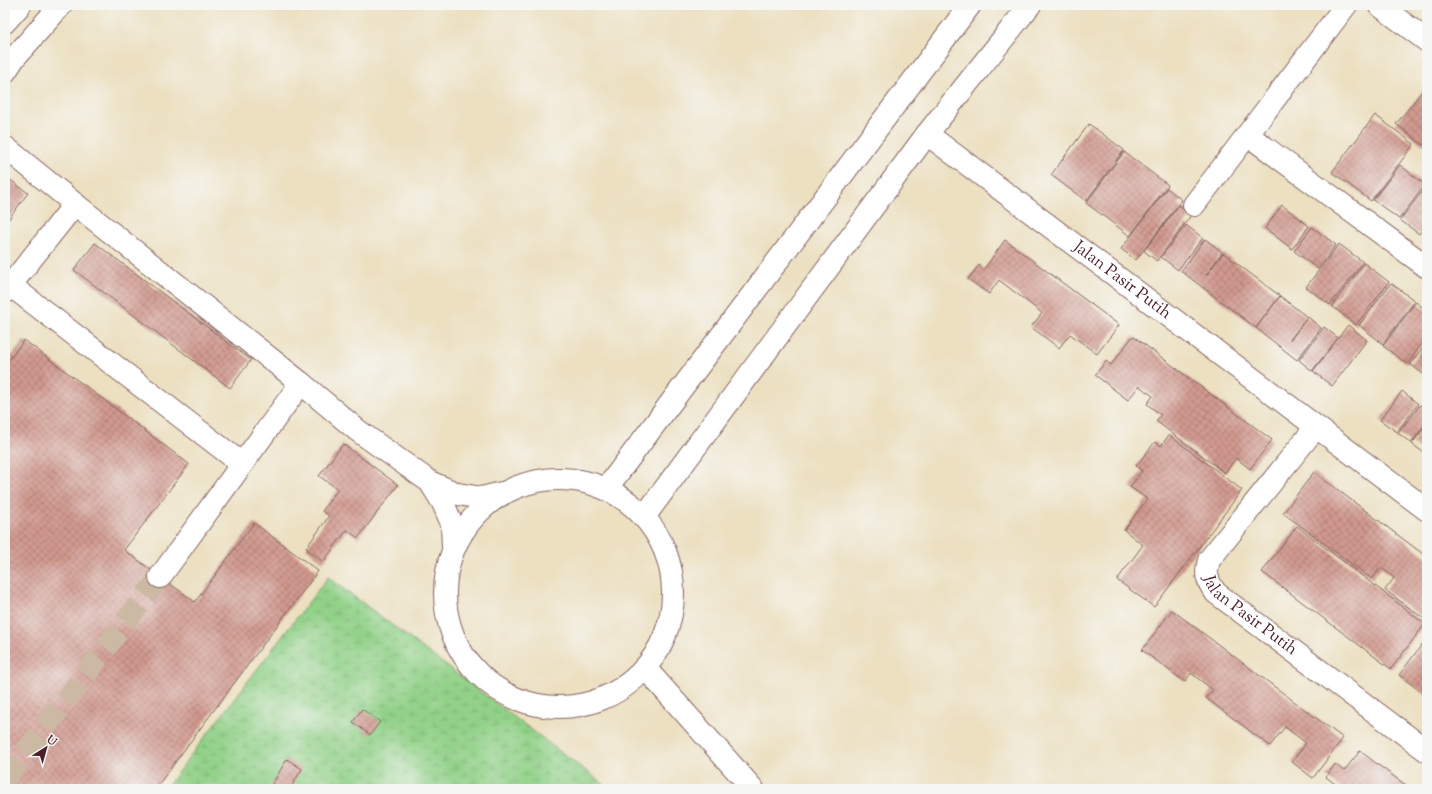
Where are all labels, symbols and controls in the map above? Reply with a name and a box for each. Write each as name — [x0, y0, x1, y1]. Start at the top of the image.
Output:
street label: Jalan Pasir Putih — [1067, 235, 1176, 326]
street label: Jalan Pasir Putih — [1196, 572, 1302, 662]
north arrow — [26, 728, 66, 768]
text: U — [42, 731, 60, 750]

